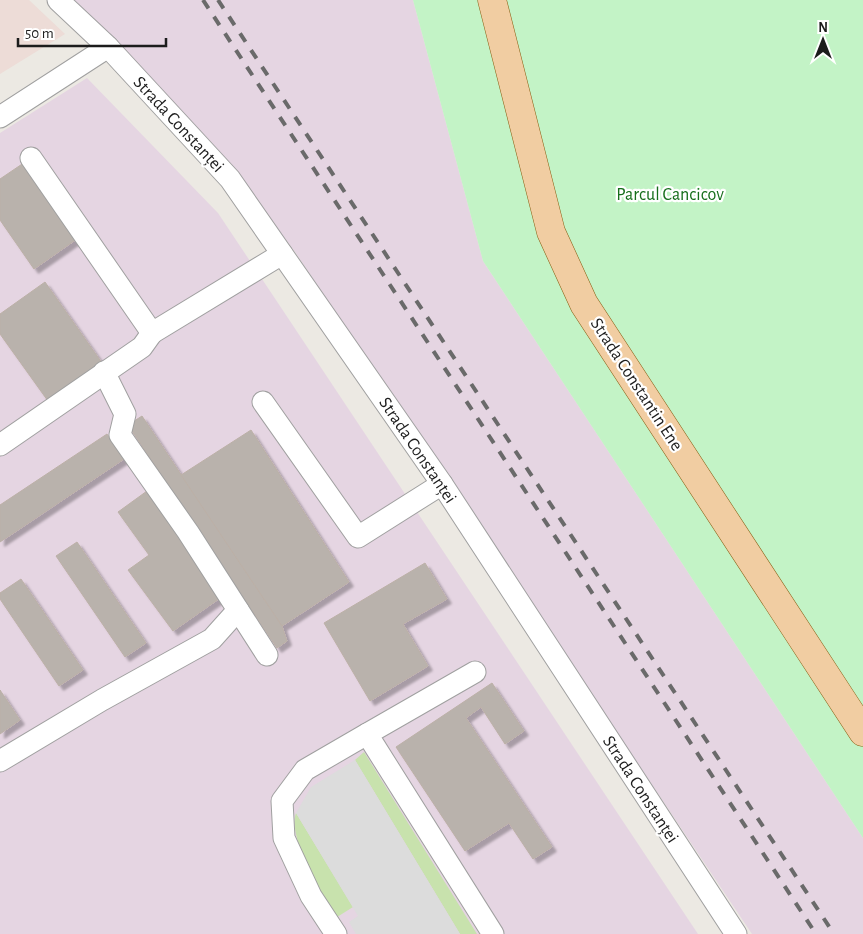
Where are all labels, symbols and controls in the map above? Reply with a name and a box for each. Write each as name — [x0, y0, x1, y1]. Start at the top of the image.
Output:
scale bar — [18, 15, 165, 47]
north arrow — [798, 15, 848, 65]
text: N — [818, 21, 828, 35]
text: 50 m — [25, 26, 54, 41]
street label: Strada Constanței — [129, 73, 227, 177]
park label: Parcul Cancicov — [616, 186, 724, 204]
street label: Strada Constantin Ene — [587, 315, 686, 454]
street label: Strada Constanței — [374, 394, 459, 507]
street label: Strada Constanței — [598, 733, 681, 847]

